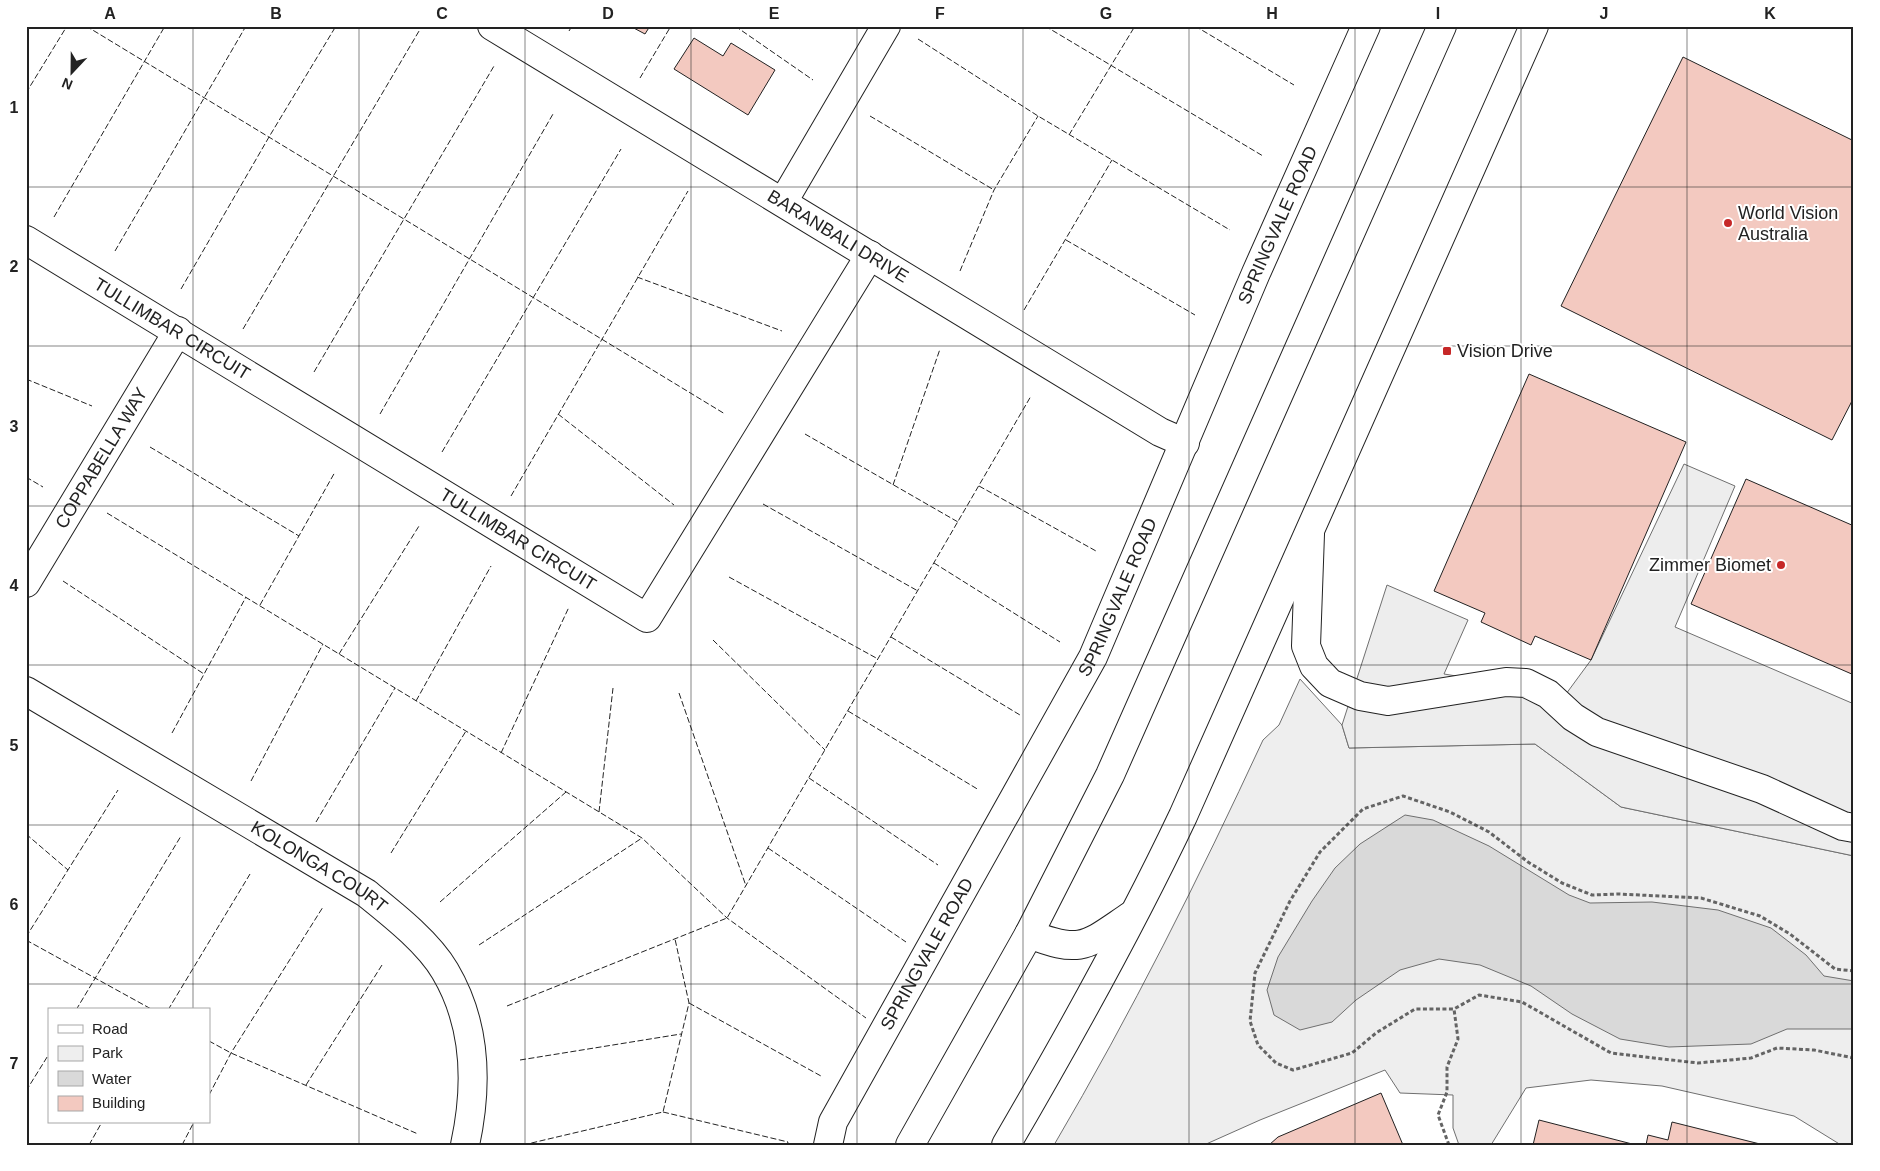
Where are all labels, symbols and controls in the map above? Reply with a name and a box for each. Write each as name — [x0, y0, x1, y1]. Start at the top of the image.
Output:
text: A — [104, 5, 116, 22]
text: B — [270, 5, 282, 22]
text: C — [436, 5, 448, 22]
text: D — [602, 5, 614, 22]
text: E — [769, 5, 780, 22]
text: F — [935, 5, 945, 22]
text: G — [1100, 5, 1112, 22]
text: H — [1266, 5, 1278, 22]
text: I — [1436, 5, 1440, 22]
text: J — [1600, 5, 1608, 22]
text: K — [1764, 5, 1776, 22]
north arrow — [48, 48, 98, 98]
text: N — [59, 75, 75, 93]
text: 1 — [10, 99, 19, 116]
street label: SPRINGVALE ROAD — [1234, 143, 1321, 307]
street label: BARANBALI DRIVE — [764, 186, 912, 287]
place label: World Vision Australia — [1738, 203, 1838, 244]
marker: World Vision Australia — [1722, 217, 1734, 229]
text: 2 — [10, 258, 19, 275]
street label: TULLIMBAR CIRCUIT — [90, 274, 254, 384]
place label: Vision Drive — [1457, 341, 1553, 361]
marker: Vision Drive — [1441, 345, 1453, 357]
street label: COPPABELLA WAY — [51, 384, 152, 532]
text: 3 — [10, 418, 19, 435]
street label: TULLIMBAR CIRCUIT — [436, 484, 600, 595]
street label: SPRINGVALE ROAD — [1074, 515, 1161, 680]
place label: Zimmer Biomet — [1649, 555, 1771, 575]
marker: Zimmer Biomet — [1775, 559, 1787, 571]
text: 4 — [10, 577, 19, 594]
text: 5 — [10, 737, 19, 754]
street label: KOLONGA COURT — [248, 817, 391, 916]
street label: SPRINGVALE ROAD — [877, 875, 977, 1033]
text: 6 — [10, 896, 19, 913]
legend — [48, 1008, 210, 1124]
text: Road — [92, 1020, 128, 1037]
text: Park — [92, 1044, 123, 1061]
text: 7 — [10, 1055, 19, 1072]
text: Water — [92, 1070, 131, 1087]
text: Building — [92, 1094, 145, 1111]

